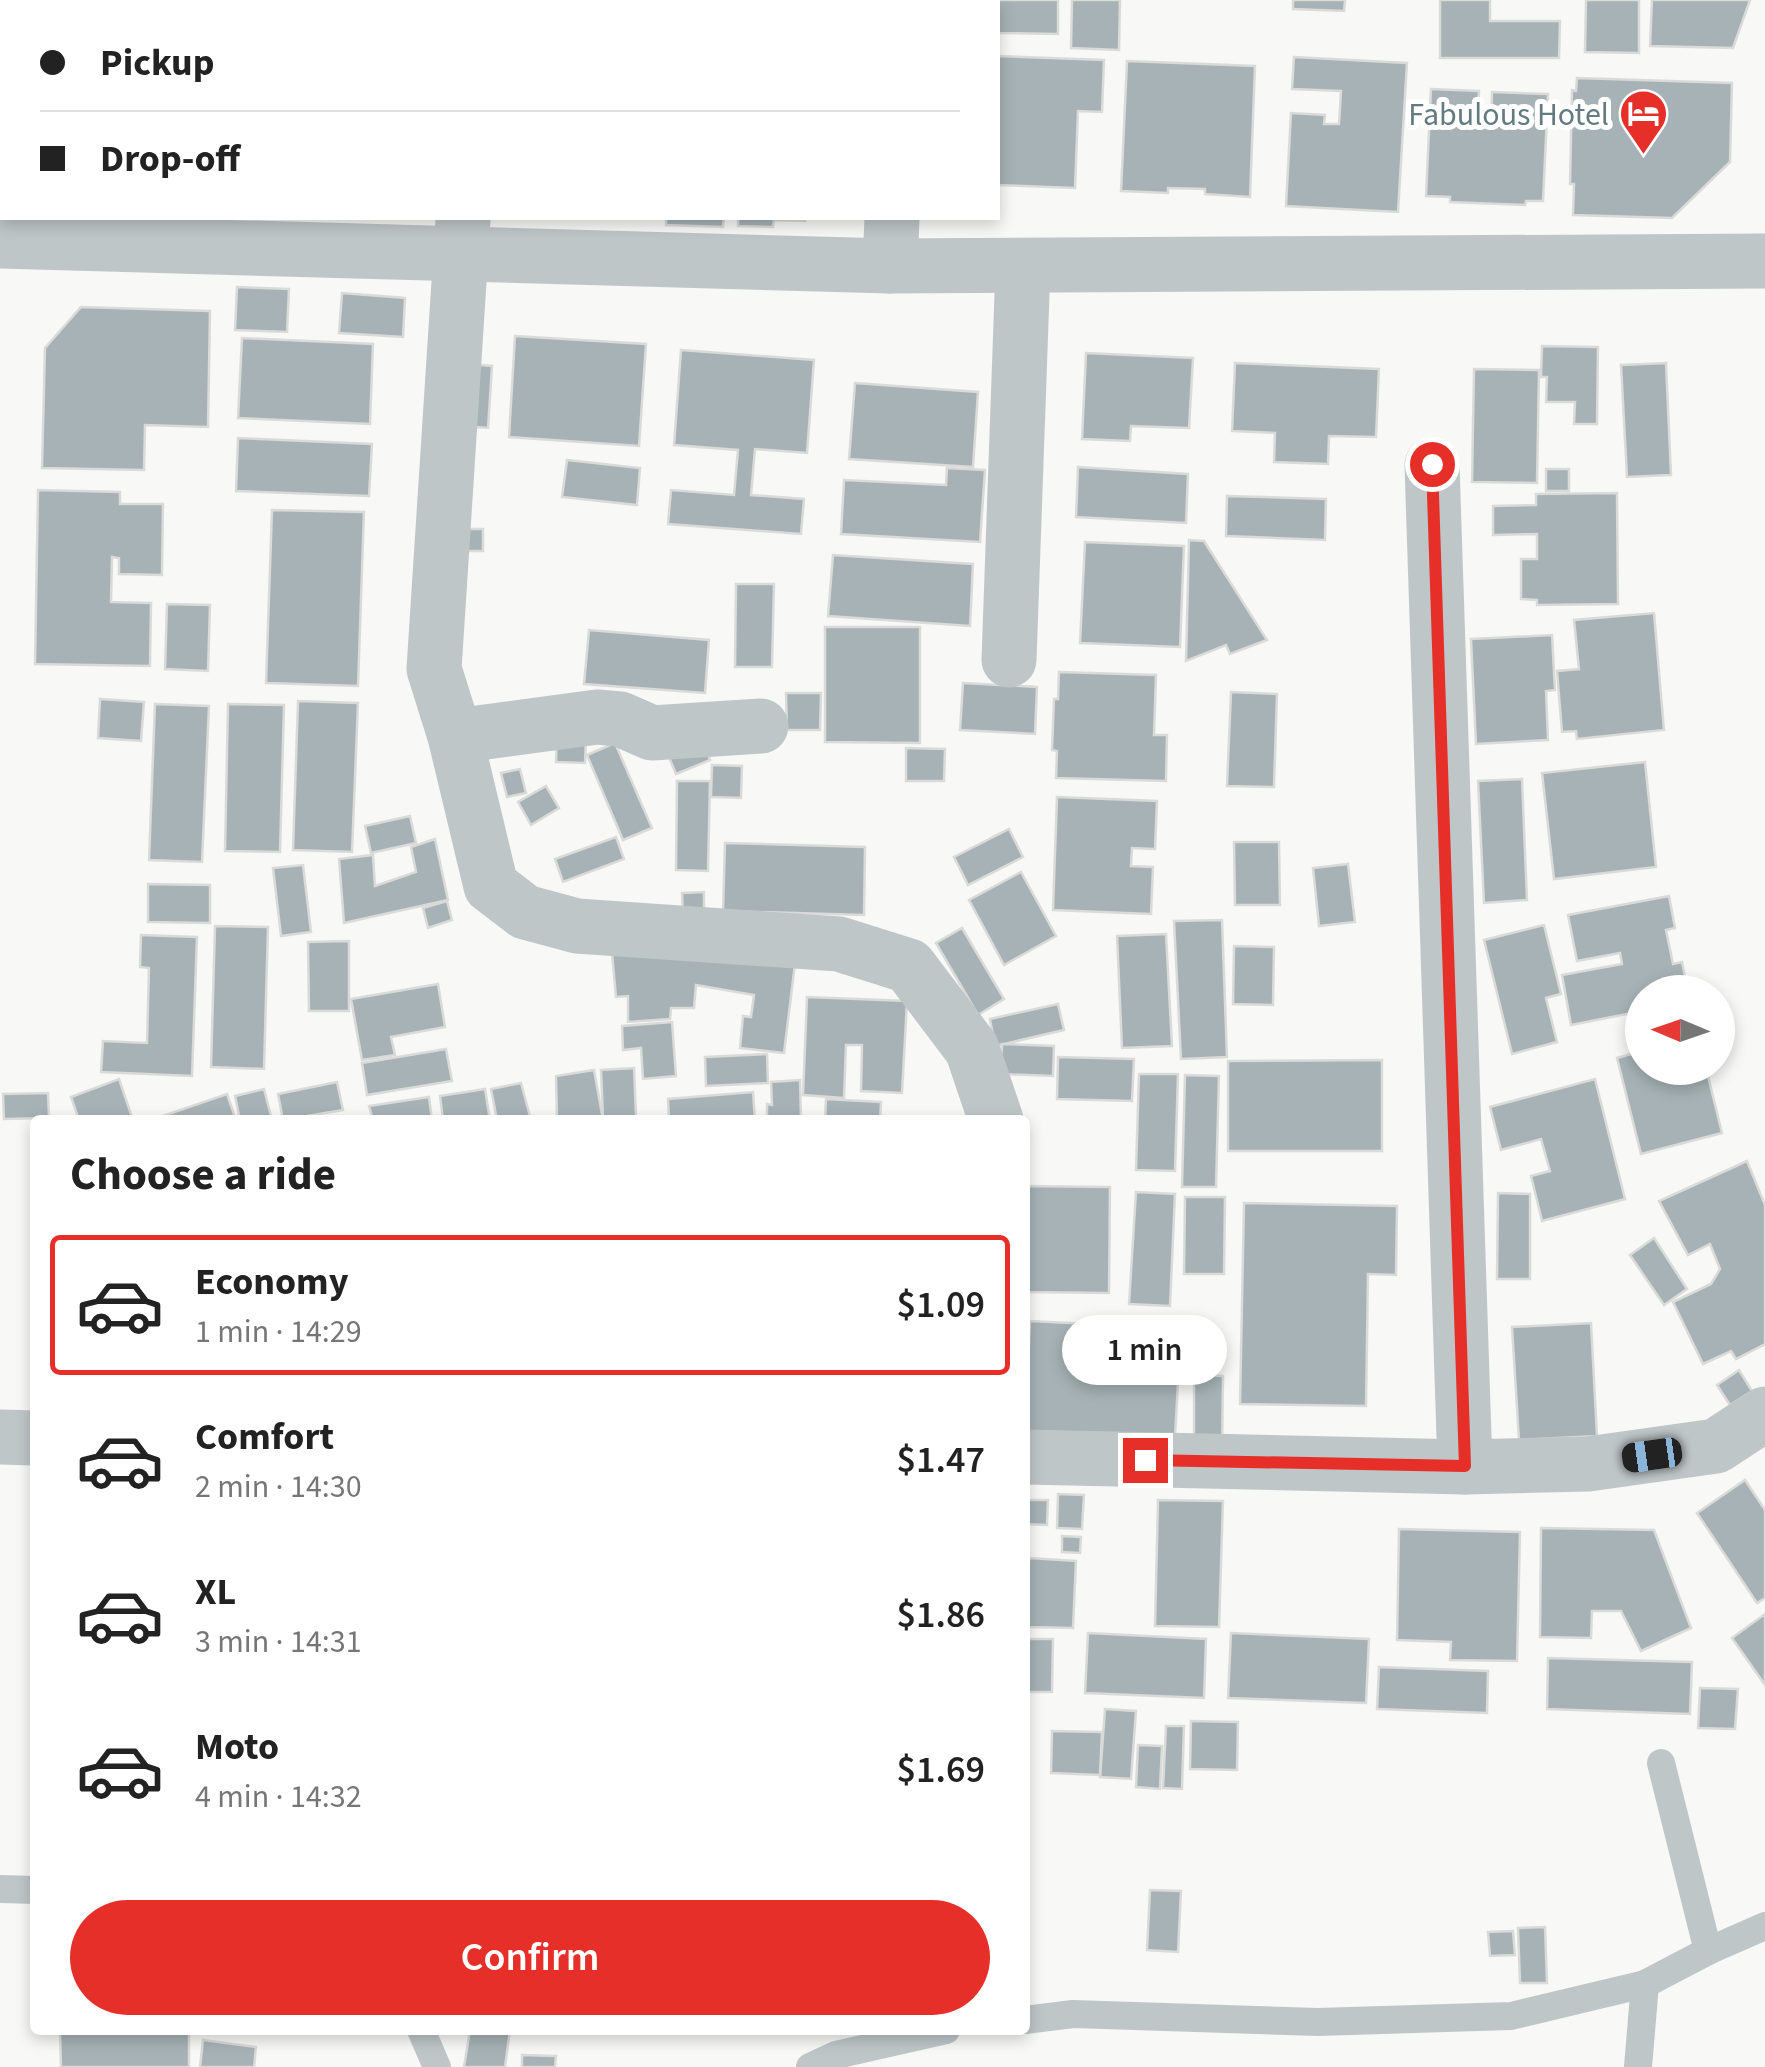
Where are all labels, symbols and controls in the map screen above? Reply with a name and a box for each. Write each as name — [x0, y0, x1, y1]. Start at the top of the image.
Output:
text: Pickup — [100, 36, 214, 90]
hotel icon: Fabulous Hotel — [1618, 88, 1670, 156]
place label: Fabulous Hotel — [1408, 92, 1609, 138]
text: Drop-off — [100, 132, 240, 186]
route start — [1410, 442, 1455, 487]
north arrow — [1625, 975, 1735, 1085]
map controls — [1625, 975, 1735, 1085]
text: Choose a ride — [70, 1143, 336, 1207]
text: Economy — [195, 1255, 348, 1309]
icon: car — [75, 1260, 165, 1350]
text: $1.09 — [897, 1278, 985, 1332]
text: 1 min · 14:29 — [195, 1309, 362, 1355]
callout: 1 min — [1062, 1315, 1228, 1385]
text: 1 min — [1106, 1327, 1183, 1373]
text: Comfort — [195, 1410, 334, 1464]
icon: car — [75, 1415, 165, 1505]
text: $1.47 — [897, 1433, 985, 1487]
car — [1620, 1436, 1684, 1474]
route end — [1123, 1438, 1168, 1483]
text: 2 min · 14:30 — [195, 1464, 362, 1510]
text: XL — [195, 1565, 236, 1619]
icon: car — [75, 1570, 165, 1660]
text: $1.86 — [897, 1588, 985, 1642]
text: 3 min · 14:31 — [195, 1619, 362, 1665]
text: Moto — [195, 1720, 279, 1774]
icon: car — [75, 1725, 165, 1815]
text: $1.69 — [897, 1743, 985, 1797]
text: 4 min · 14:32 — [195, 1774, 362, 1820]
button: Confirm — [70, 1900, 990, 2015]

